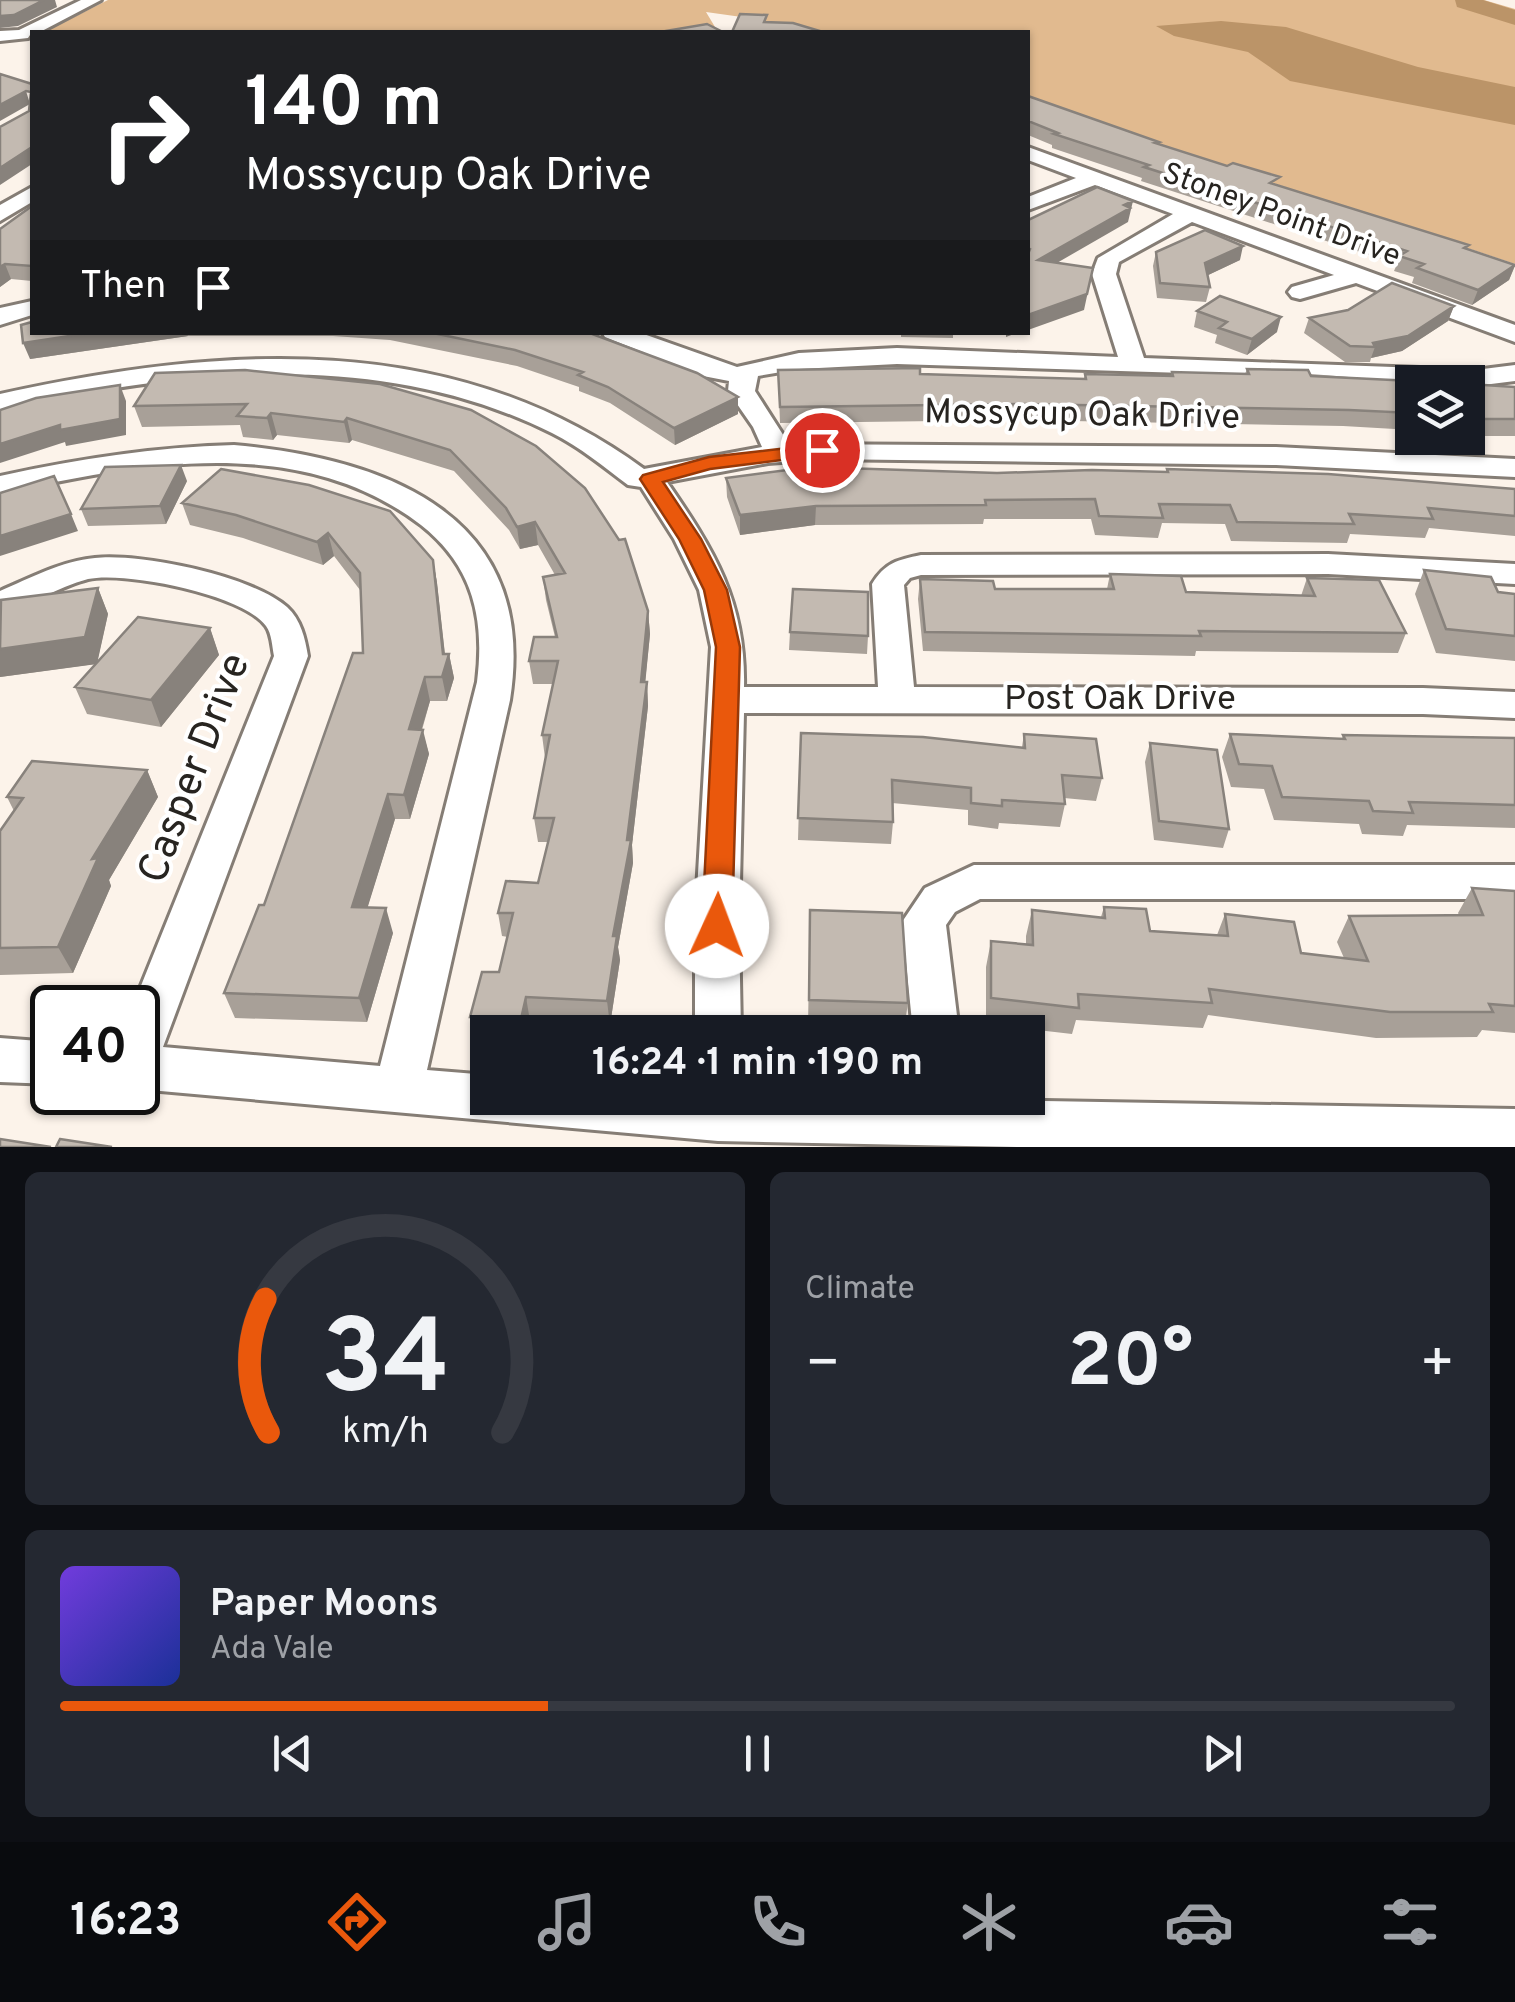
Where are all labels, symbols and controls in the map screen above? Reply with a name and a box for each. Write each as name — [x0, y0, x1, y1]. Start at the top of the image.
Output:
text: 140 m — [245, 62, 443, 151]
icon: right — [80, 70, 210, 200]
text: Mossycup Oak Drive — [245, 149, 651, 206]
street label: Stoney Point Drive — [1157, 156, 1405, 276]
icon: arrive — [186, 260, 241, 315]
text: Then — [80, 263, 166, 312]
map controls — [1395, 365, 1485, 455]
button: layers — [1395, 365, 1485, 455]
street label: Mossycup Oak Drive — [924, 391, 1240, 441]
pin — [780, 408, 865, 493]
icon: arrive — [795, 423, 850, 478]
street label: Casper Drive — [128, 646, 264, 892]
street label: Post Oak Drive — [1004, 678, 1236, 722]
position arrow — [665, 874, 769, 978]
speed limit sign: 40 — [30, 985, 160, 1115]
text: 16:24 · 1 min · 190 m — [592, 1040, 923, 1089]
text: Climate — [805, 1270, 915, 1310]
text: 34 — [320, 1298, 450, 1430]
text: 20° — [1067, 1318, 1193, 1413]
text: − — [805, 1331, 840, 1401]
text: + — [1420, 1331, 1455, 1401]
text: km/h — [342, 1410, 428, 1456]
text: Paper Moons — [210, 1581, 439, 1630]
text: Ada Vale — [210, 1630, 334, 1670]
icon: previous — [265, 1726, 320, 1781]
icon: pause — [730, 1726, 785, 1781]
icon: next — [1195, 1726, 1250, 1781]
icon: directions — [322, 1887, 392, 1957]
icon: music — [532, 1887, 602, 1957]
icon: phone — [743, 1887, 813, 1957]
icon: climate — [954, 1887, 1024, 1957]
icon: car — [1164, 1887, 1234, 1957]
icon: filters — [1375, 1887, 1445, 1957]
text: 16:23 — [70, 1894, 181, 1951]

